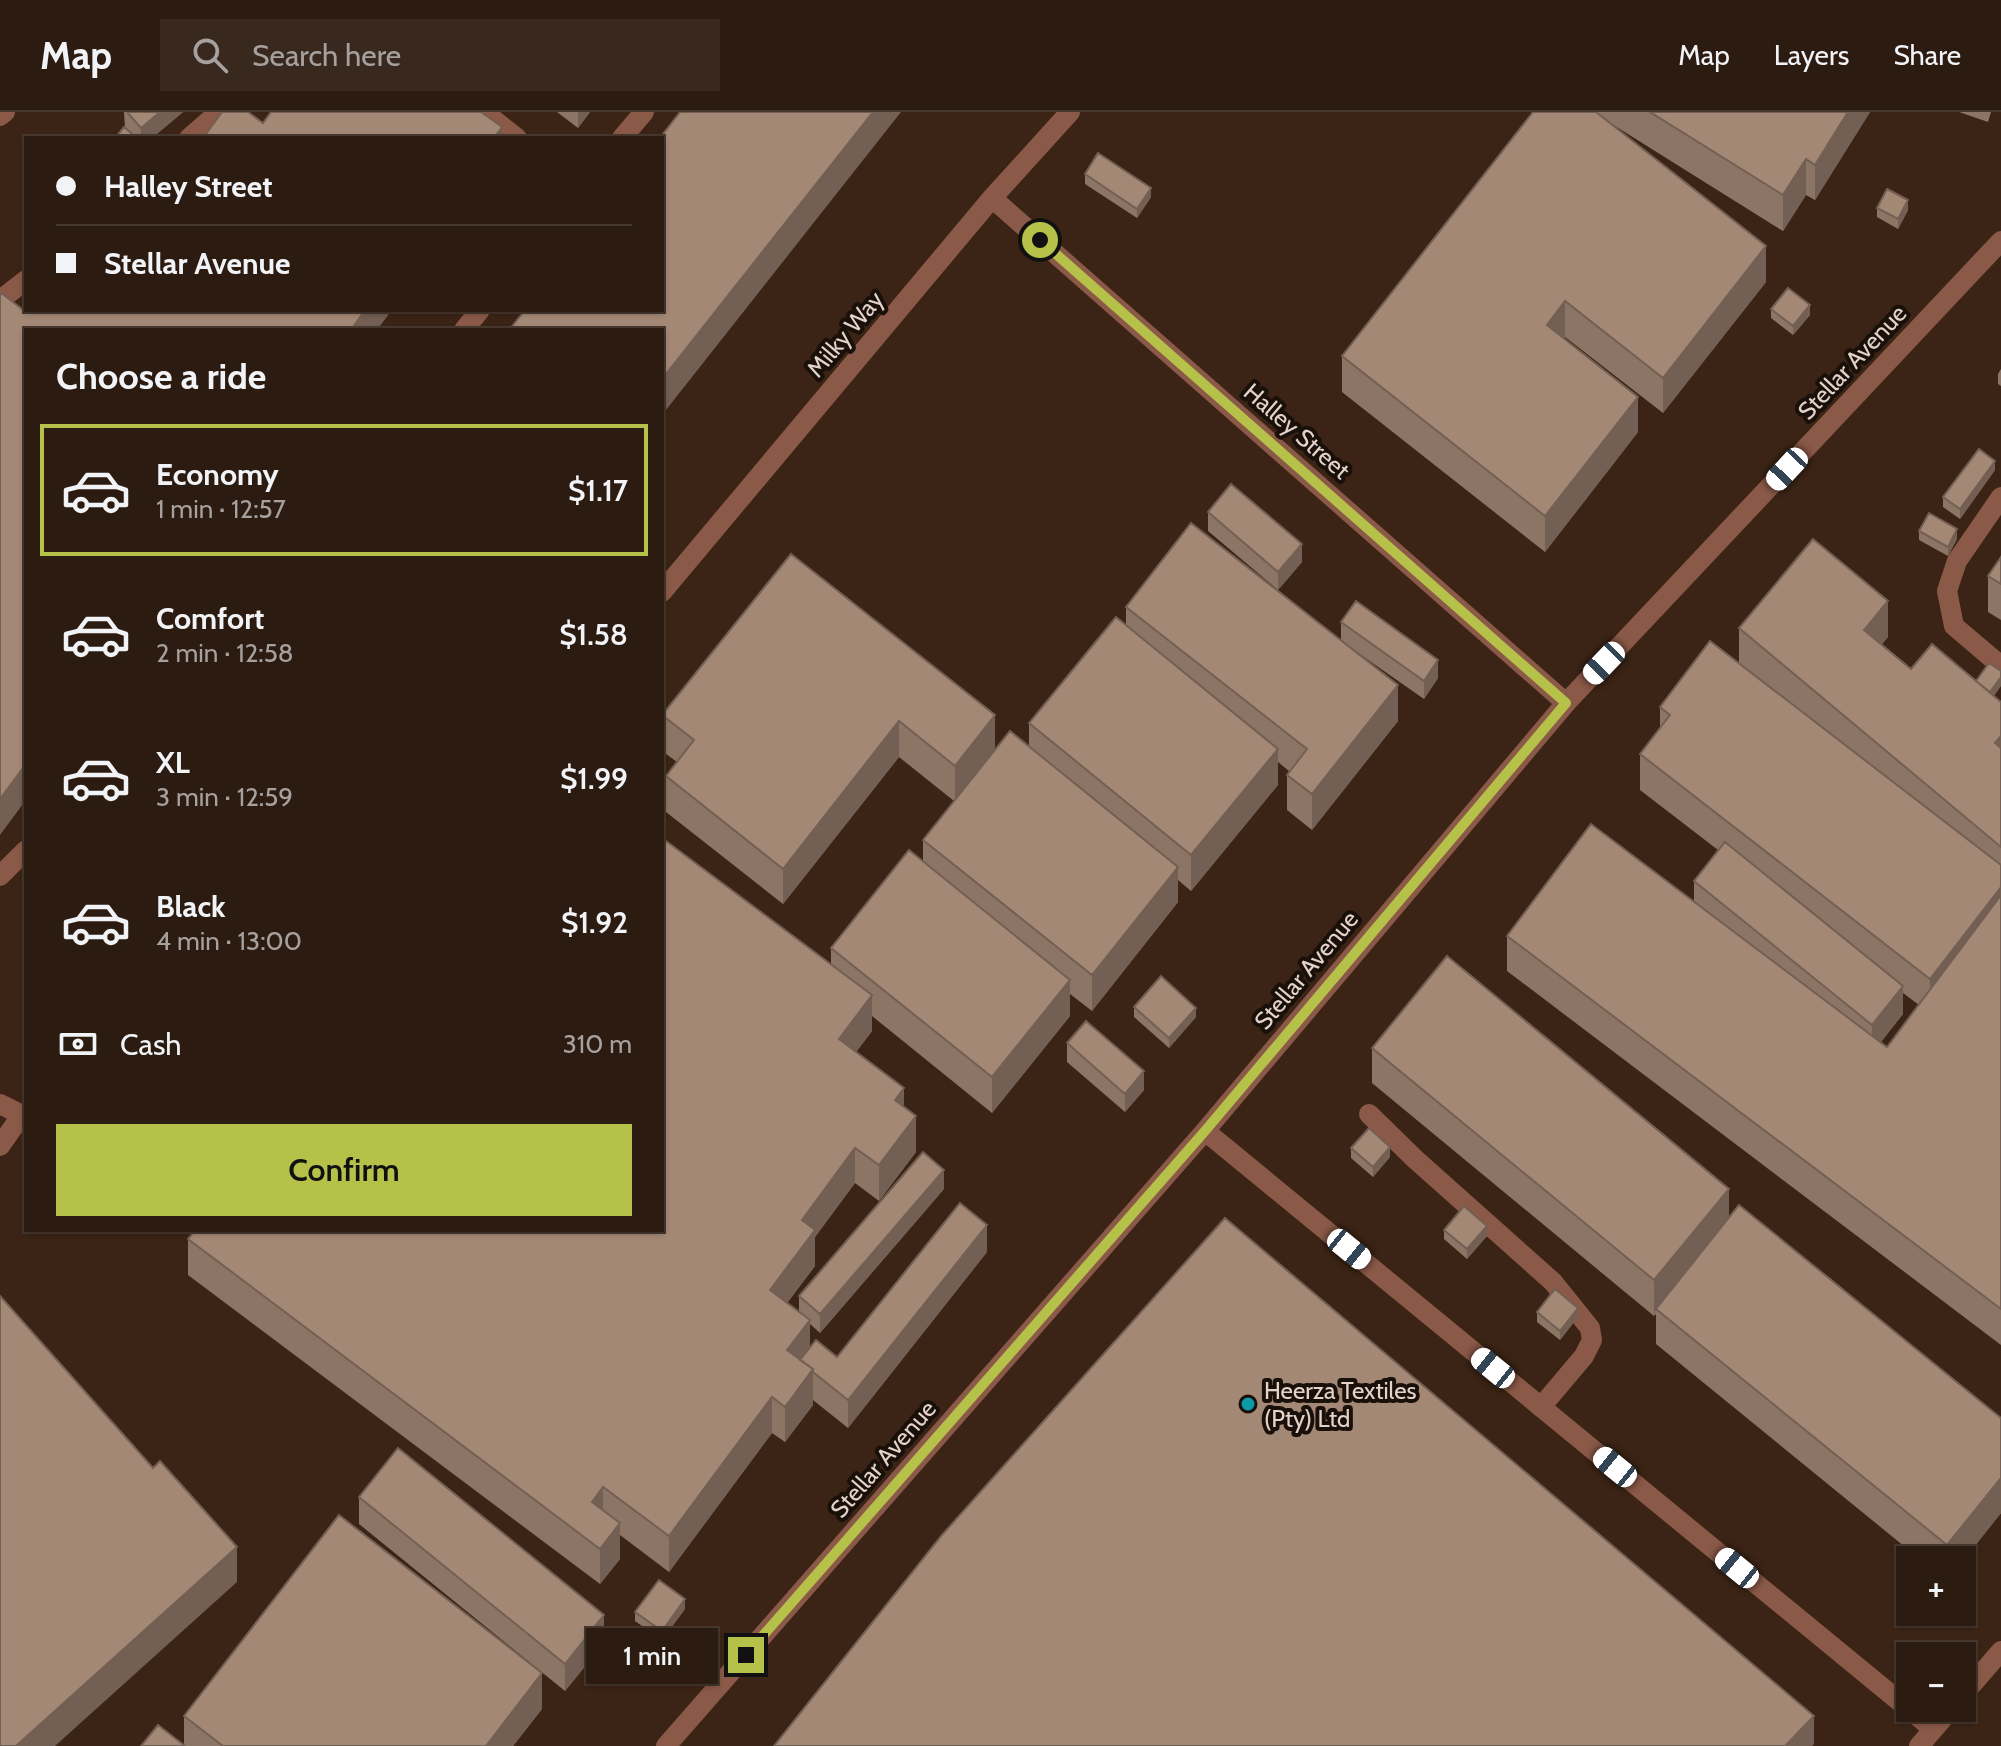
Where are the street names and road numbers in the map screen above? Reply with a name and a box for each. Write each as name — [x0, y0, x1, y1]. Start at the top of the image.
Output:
street label: Milky Way — [801, 285, 889, 383]
street label: Stellar Avenue — [1792, 299, 1912, 425]
street label: Halley Street — [1238, 377, 1356, 485]
street label: Stellar Avenue — [1248, 905, 1364, 1035]
street label: Stellar Avenue — [824, 1394, 942, 1524]

